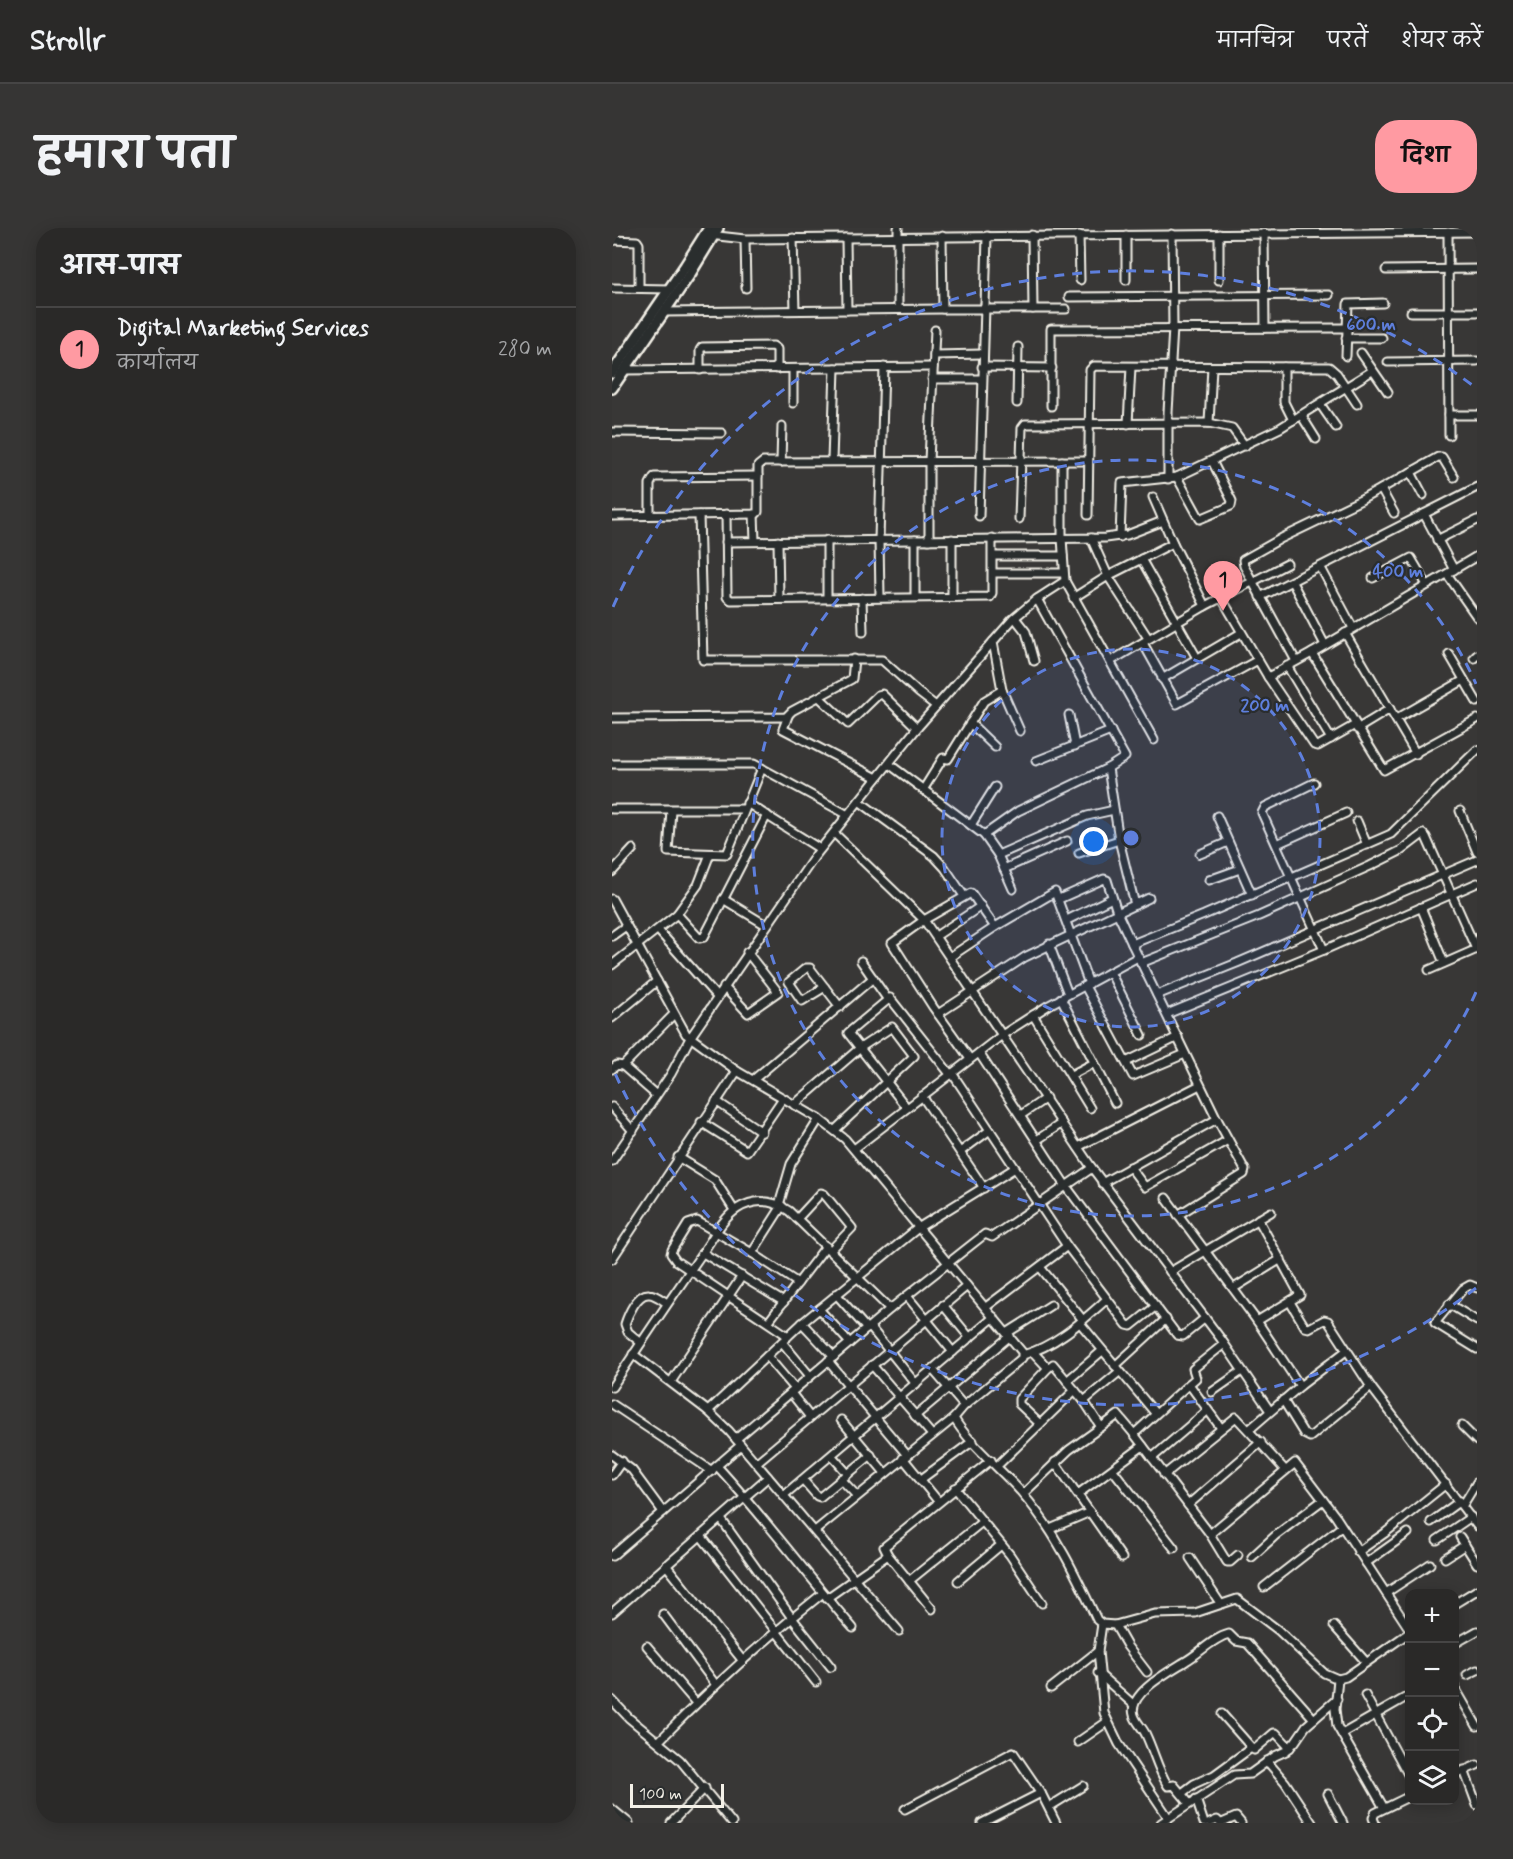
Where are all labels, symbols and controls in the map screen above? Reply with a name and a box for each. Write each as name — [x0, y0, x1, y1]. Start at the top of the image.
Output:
text: Strollr — [30, 23, 105, 60]
text: मानचित्र — [1217, 27, 1294, 55]
text: परतें — [1327, 27, 1368, 55]
text: शेयर करें — [1401, 27, 1483, 55]
button: दिशा — [1375, 120, 1477, 193]
text: हमारा पता — [36, 128, 234, 183]
text: आस-पास — [60, 250, 180, 284]
text: 600 m — [1346, 313, 1396, 337]
text: Digital Marketing Services — [117, 315, 369, 343]
text: 1 — [75, 336, 84, 363]
text: 280 m — [498, 336, 552, 363]
text: कार्यालय — [117, 350, 198, 377]
text: 400 m — [1373, 560, 1423, 584]
pin: 1 — [1204, 562, 1242, 611]
text: 200 m — [1240, 694, 1290, 718]
your location — [1079, 827, 1108, 856]
centre of rings — [1121, 828, 1141, 848]
map controls — [1405, 1589, 1459, 1805]
button: + — [1405, 1589, 1459, 1643]
button: − — [1405, 1643, 1459, 1697]
button: locate — [1405, 1697, 1459, 1751]
button: layers — [1405, 1751, 1459, 1805]
scale bar — [630, 1781, 724, 1808]
text: 100 m — [639, 1784, 682, 1805]

